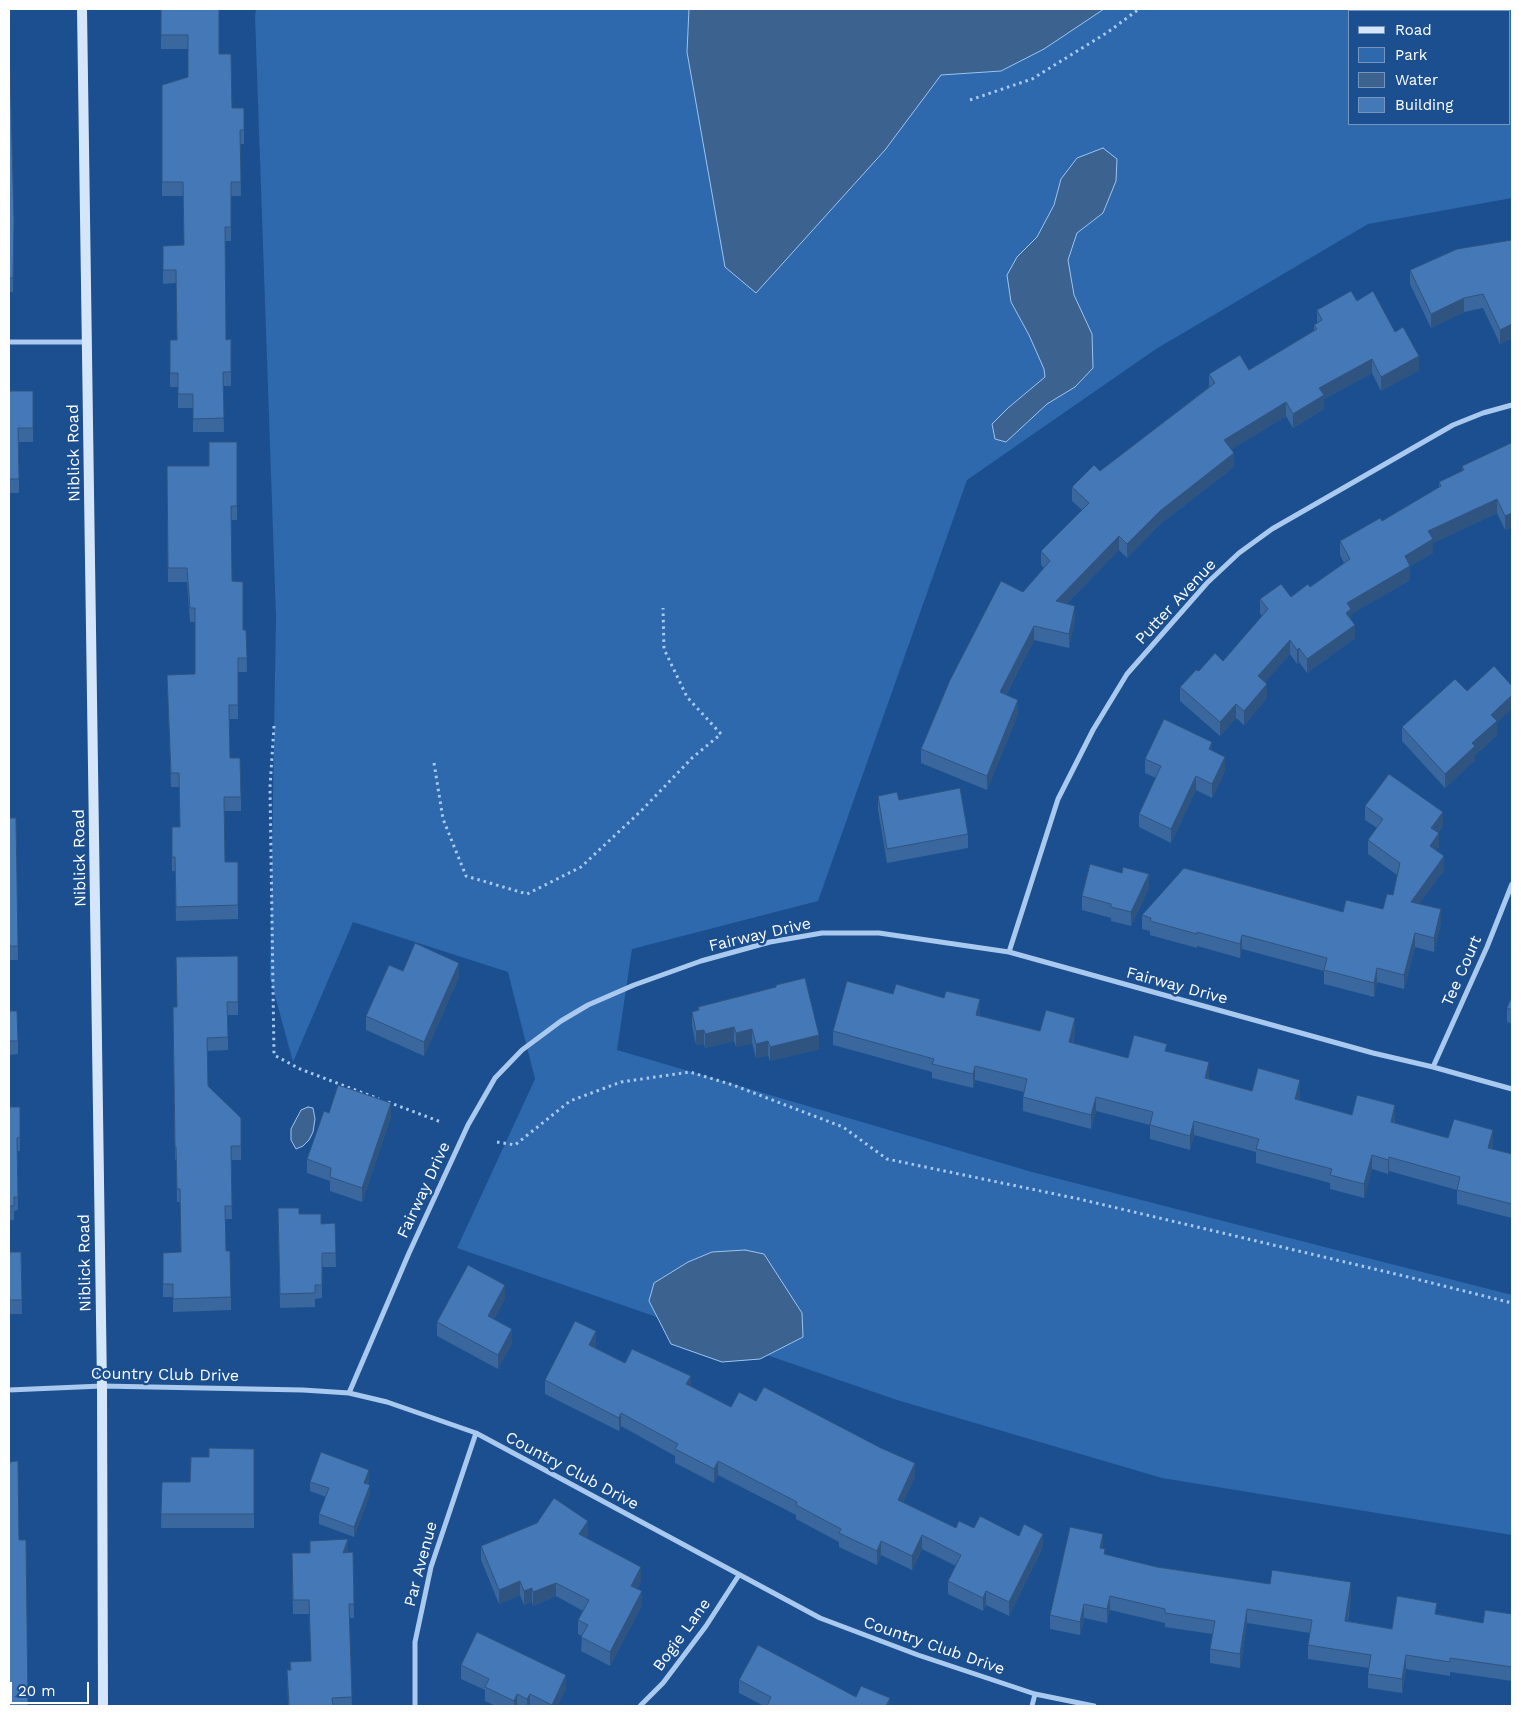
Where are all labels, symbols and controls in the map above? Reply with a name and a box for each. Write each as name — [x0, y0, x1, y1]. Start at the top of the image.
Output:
legend — [1348, 10, 1511, 125]
text: Road — [1395, 21, 1432, 39]
text: Park — [1395, 46, 1427, 64]
text: Water — [1395, 71, 1438, 89]
text: Building — [1395, 96, 1453, 114]
street label: Niblick Road — [64, 404, 84, 502]
street label: Putter Avenue — [1132, 555, 1220, 649]
street label: Niblick Road — [70, 809, 90, 907]
street label: Fairway Drive — [707, 914, 813, 956]
street label: Tee Court — [1438, 933, 1486, 1009]
street label: Fairway Drive — [1124, 963, 1230, 1009]
street label: Fairway Drive — [393, 1139, 455, 1241]
street label: Niblick Road — [75, 1214, 95, 1312]
street label: Country Club Drive — [91, 1364, 239, 1386]
street label: Country Club Drive — [502, 1428, 642, 1514]
street label: Par Avenue — [400, 1519, 442, 1609]
street label: Bogie Lane — [649, 1595, 715, 1675]
street label: Country Club Drive — [861, 1613, 1007, 1679]
scale bar — [12, 1672, 91, 1704]
text: 20 m — [18, 1682, 56, 1700]

